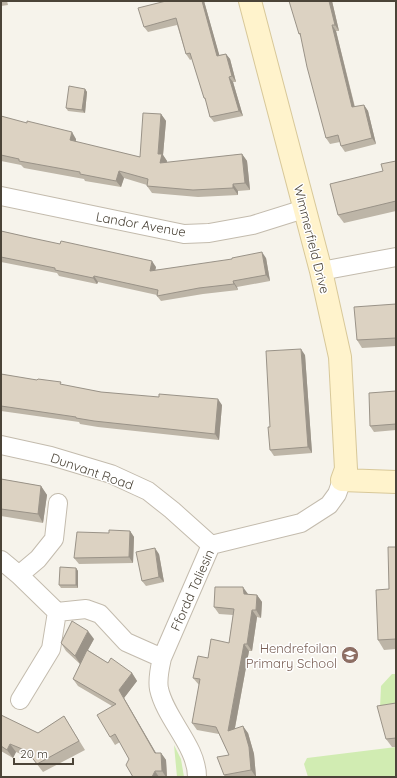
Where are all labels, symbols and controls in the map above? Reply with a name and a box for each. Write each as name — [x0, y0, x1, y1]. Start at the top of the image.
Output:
street label: Wimmerfield Drive — [291, 183, 333, 295]
street label: Landor Avenue — [95, 208, 187, 240]
street label: Dunvant Road — [48, 449, 136, 493]
street label: Ffordd Taliesin — [167, 547, 217, 633]
place label: Hendrefoilan Primary School — [246, 640, 337, 671]
school or university icon: Hendrefoilan Primary School — [340, 645, 360, 665]
scale bar — [14, 740, 73, 766]
text: 20 m — [20, 746, 48, 761]

